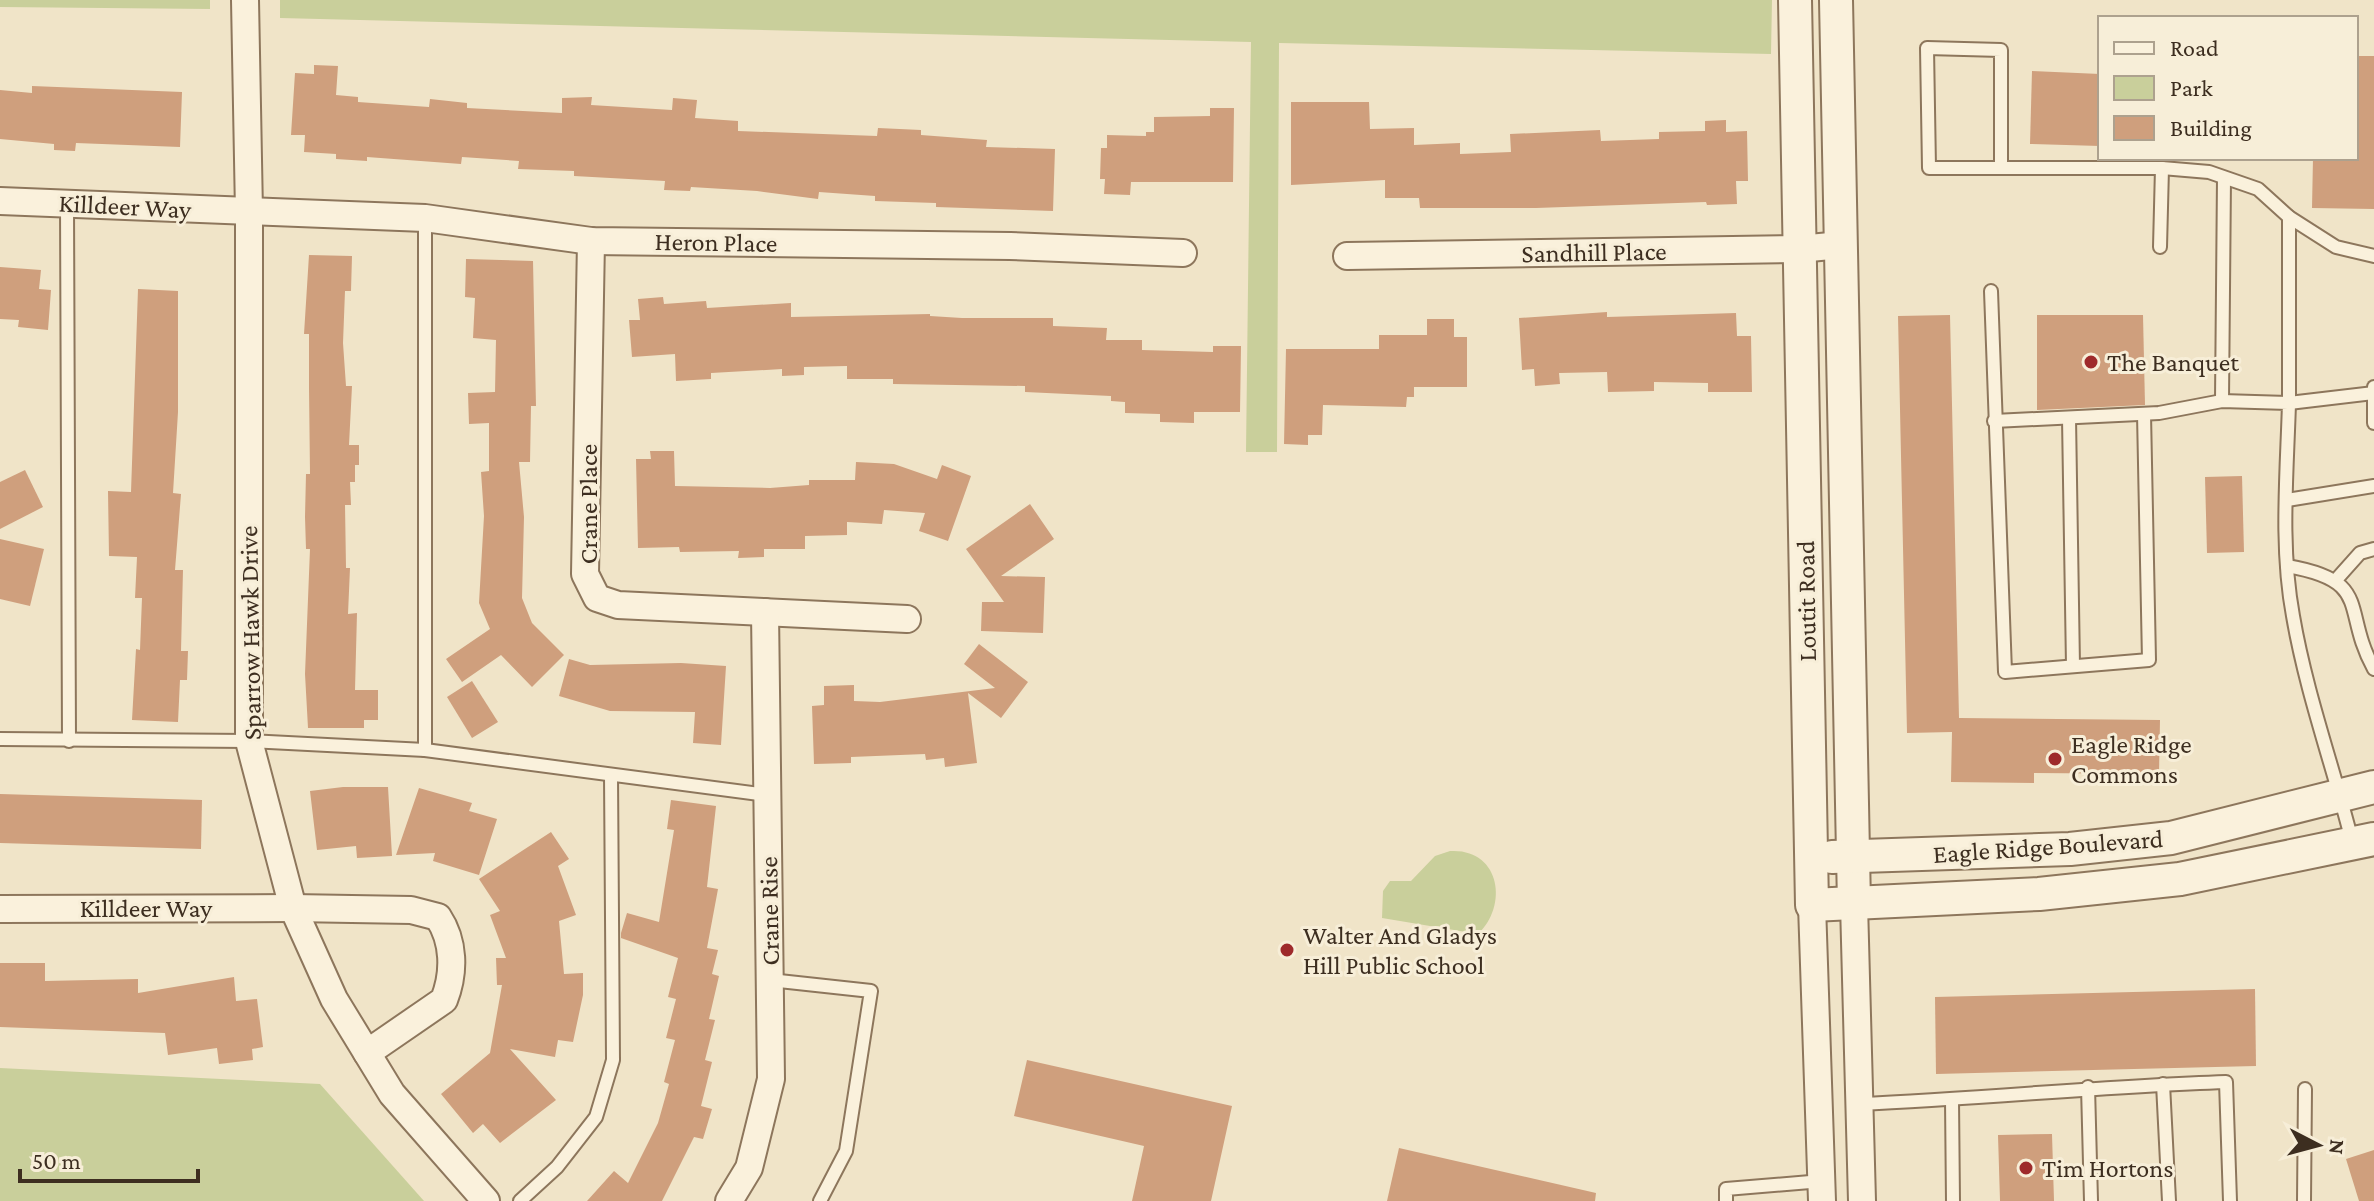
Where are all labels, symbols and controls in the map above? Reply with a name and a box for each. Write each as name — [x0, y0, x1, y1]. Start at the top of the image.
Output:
legend — [2098, 16, 2358, 160]
text: Road — [2170, 34, 2219, 61]
text: Park — [2170, 74, 2213, 101]
text: Building — [2170, 114, 2252, 141]
street label: Killdeer Way — [58, 189, 193, 225]
street label: Heron Place — [654, 227, 778, 258]
street label: Sandhill Place — [1521, 237, 1667, 268]
place label: The Banquet — [2107, 348, 2239, 377]
marker: The Banquet — [2082, 353, 2100, 371]
street label: Crane Place — [574, 444, 603, 564]
street label: Sparrow Hawk Drive — [234, 525, 267, 740]
street label: Loutit Road — [1791, 540, 1822, 662]
place label: Eagle Ridge Commons — [2071, 730, 2192, 789]
marker: Eagle Ridge Commons — [2046, 750, 2064, 768]
street label: Eagle Ridge Boulevard — [1932, 824, 2164, 869]
street label: Crane Rise — [754, 856, 785, 966]
street label: Killdeer Way — [80, 894, 213, 923]
place label: Walter And Gladys Hill Public School — [1303, 921, 1497, 980]
marker: Walter And Gladys Hill Public School — [1278, 941, 1296, 959]
north arrow — [2278, 1105, 2358, 1185]
scale bar — [20, 1133, 198, 1183]
text: N — [2324, 1138, 2351, 1156]
text: 50 m — [32, 1147, 81, 1174]
place label: Tim Hortons — [2042, 1154, 2173, 1183]
marker: Tim Hortons — [2017, 1159, 2035, 1177]

